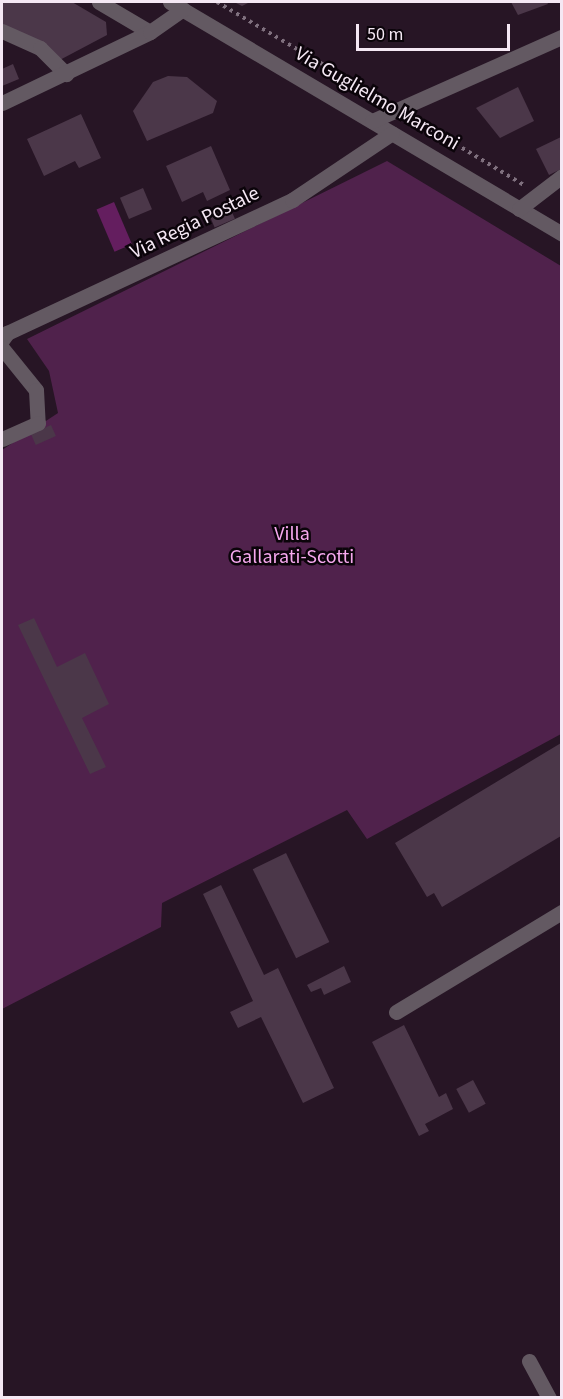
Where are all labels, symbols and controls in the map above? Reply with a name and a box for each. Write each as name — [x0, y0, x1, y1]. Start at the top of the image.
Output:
scale bar — [359, 12, 514, 50]
text: 50 m — [367, 22, 403, 47]
street label: Via Guglielmo Marconi — [291, 42, 463, 156]
street label: Via Regia Postale — [127, 181, 263, 265]
park label: Villa Gallarati-Scotti — [230, 523, 354, 570]

